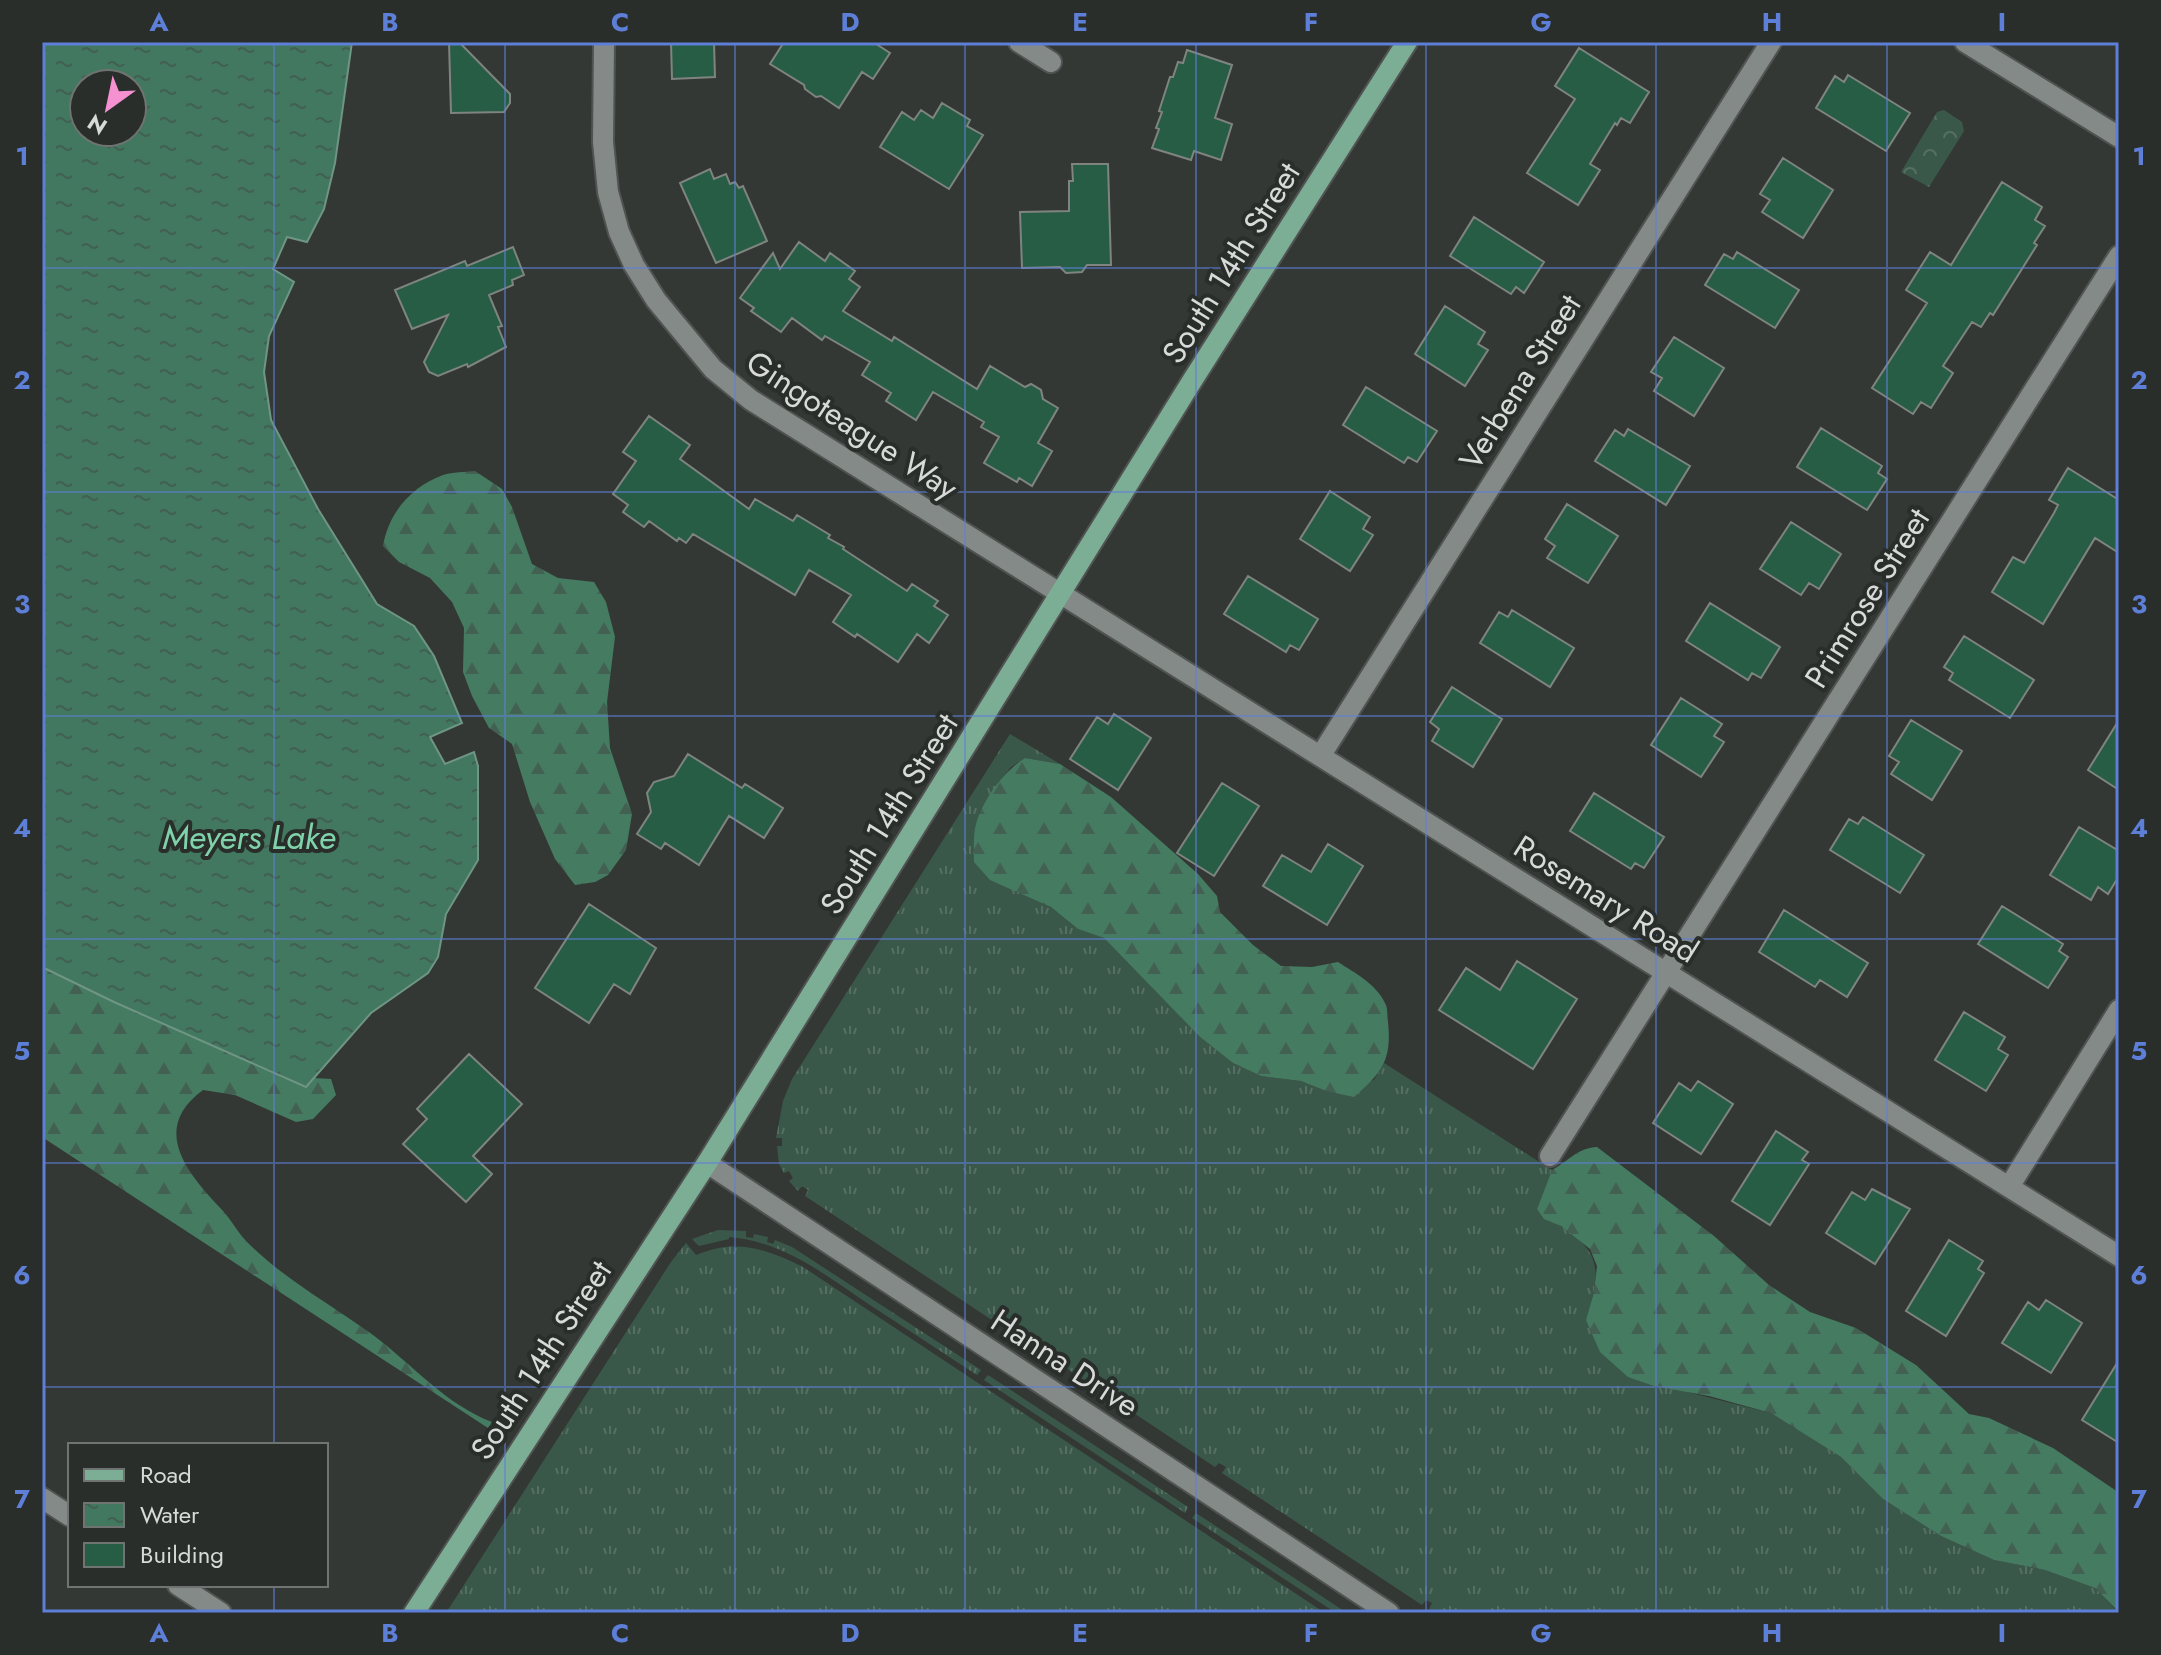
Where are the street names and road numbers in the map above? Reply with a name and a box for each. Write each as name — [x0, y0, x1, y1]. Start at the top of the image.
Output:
street label: South 14th Street — [1151, 153, 1311, 372]
street label: Verbena Street — [1448, 285, 1592, 479]
street label: Gingoteague Way — [737, 339, 968, 511]
street label: Primrose Street — [1793, 499, 1941, 697]
street label: South 14th Street — [809, 704, 969, 923]
street label: Rosemary Road — [1505, 824, 1707, 974]
street label: South 14th Street — [459, 1251, 623, 1469]
street label: Hanna Drive — [982, 1298, 1148, 1428]

